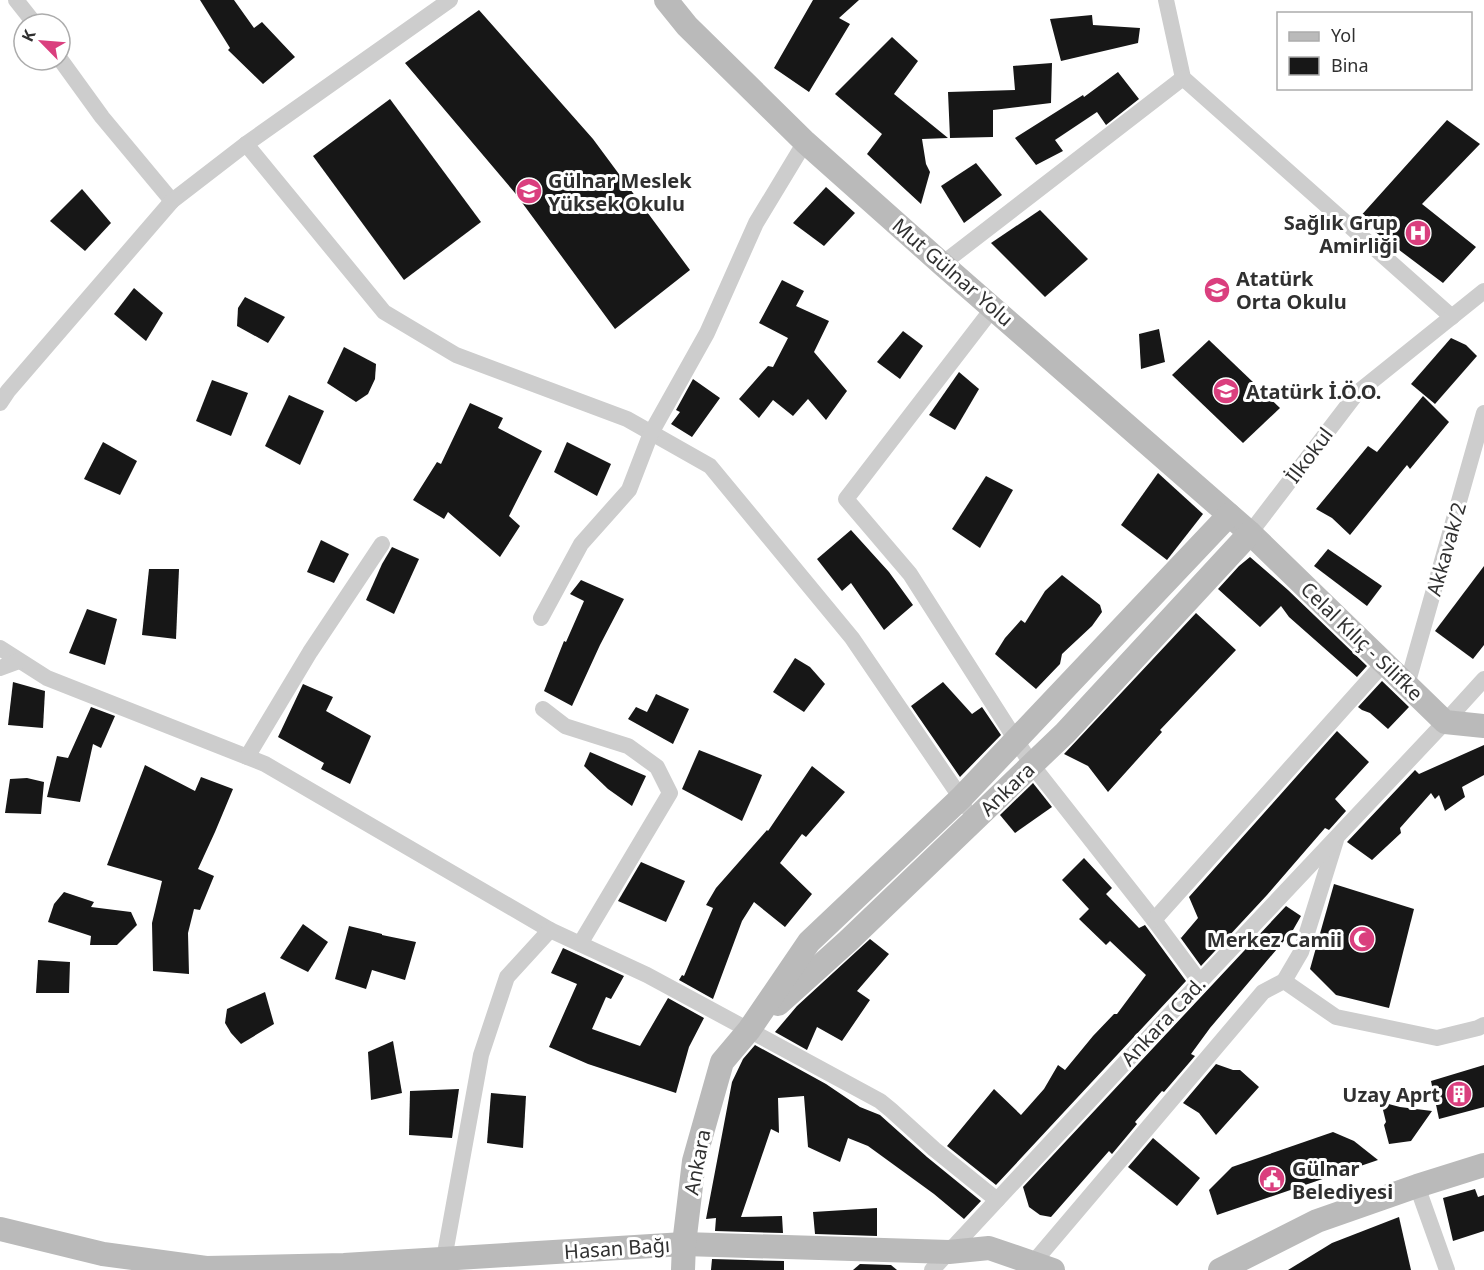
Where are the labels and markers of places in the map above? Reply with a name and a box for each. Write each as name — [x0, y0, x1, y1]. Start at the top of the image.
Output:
place label: Gülnar Meslek Yüksek Okulu — [548, 167, 692, 217]
school or university icon: Gülnar Meslek Yüksek Okulu — [514, 176, 544, 206]
place label: Sağlık Grup Amirliği — [1284, 209, 1398, 259]
hospital icon: Sağlık Grup Amirliği — [1403, 218, 1433, 248]
place label: Atatürk Orta Okulu — [1236, 265, 1347, 315]
school or university icon: Atatürk Orta Okulu — [1202, 275, 1232, 305]
school or university icon: Atatürk İ.Ö.O. — [1211, 376, 1241, 406]
place label: Atatürk İ.Ö.O. — [1246, 378, 1381, 405]
mosque icon: Merkez Camii — [1347, 924, 1377, 954]
place label: Merkez Camii — [1207, 926, 1342, 953]
building icon: Uzay Aprt — [1444, 1079, 1474, 1109]
place label: Uzay Aprt — [1342, 1081, 1440, 1108]
place label: Gülnar Belediyesi — [1292, 1155, 1393, 1205]
public building icon: Gülnar Belediyesi — [1257, 1164, 1287, 1194]

